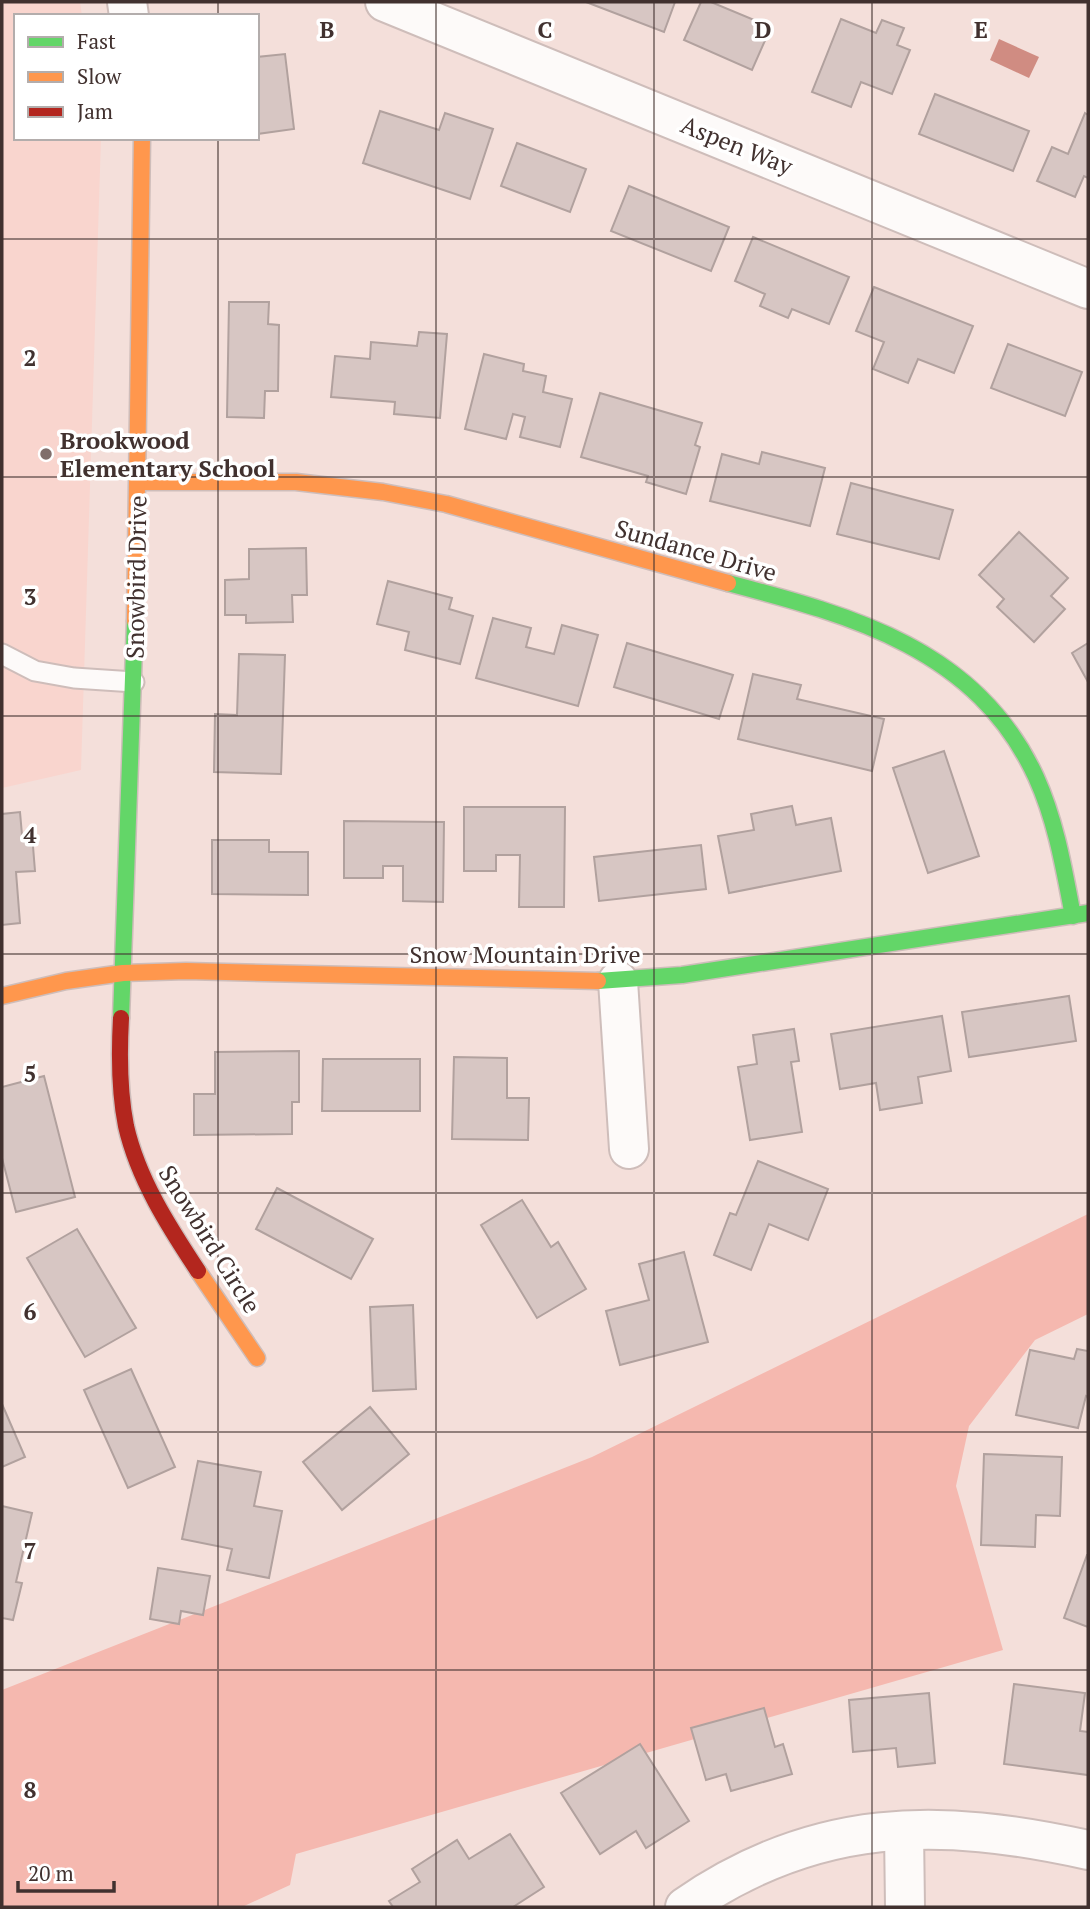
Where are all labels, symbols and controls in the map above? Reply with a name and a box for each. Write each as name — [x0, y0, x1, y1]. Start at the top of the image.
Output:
legend — [14, 14, 259, 140]
text: B — [320, 14, 335, 45]
text: C — [538, 14, 553, 45]
text: D — [755, 14, 772, 45]
text: E — [974, 14, 988, 45]
text: Fast — [77, 27, 116, 55]
text: Slow — [77, 62, 122, 90]
text: Jam — [77, 97, 113, 125]
street label: Aspen Way — [676, 108, 798, 182]
text: 2 — [24, 342, 37, 373]
place label: Brookwood Elementary School — [60, 424, 275, 484]
marker: Brookwood Elementary School — [38, 446, 54, 462]
street label: Snowbird Drive — [119, 495, 153, 659]
street label: Sundance Drive — [612, 512, 780, 588]
text: 3 — [24, 581, 37, 612]
text: 4 — [24, 819, 37, 850]
street label: Snow Mountain Drive — [409, 938, 641, 970]
text: 5 — [24, 1058, 37, 1089]
street label: Snowbird Circle — [152, 1159, 268, 1319]
text: 6 — [24, 1296, 37, 1327]
text: 7 — [24, 1535, 37, 1566]
text: 8 — [24, 1774, 37, 1805]
scale bar — [18, 1850, 114, 1894]
text: 20 m — [28, 1859, 74, 1887]

